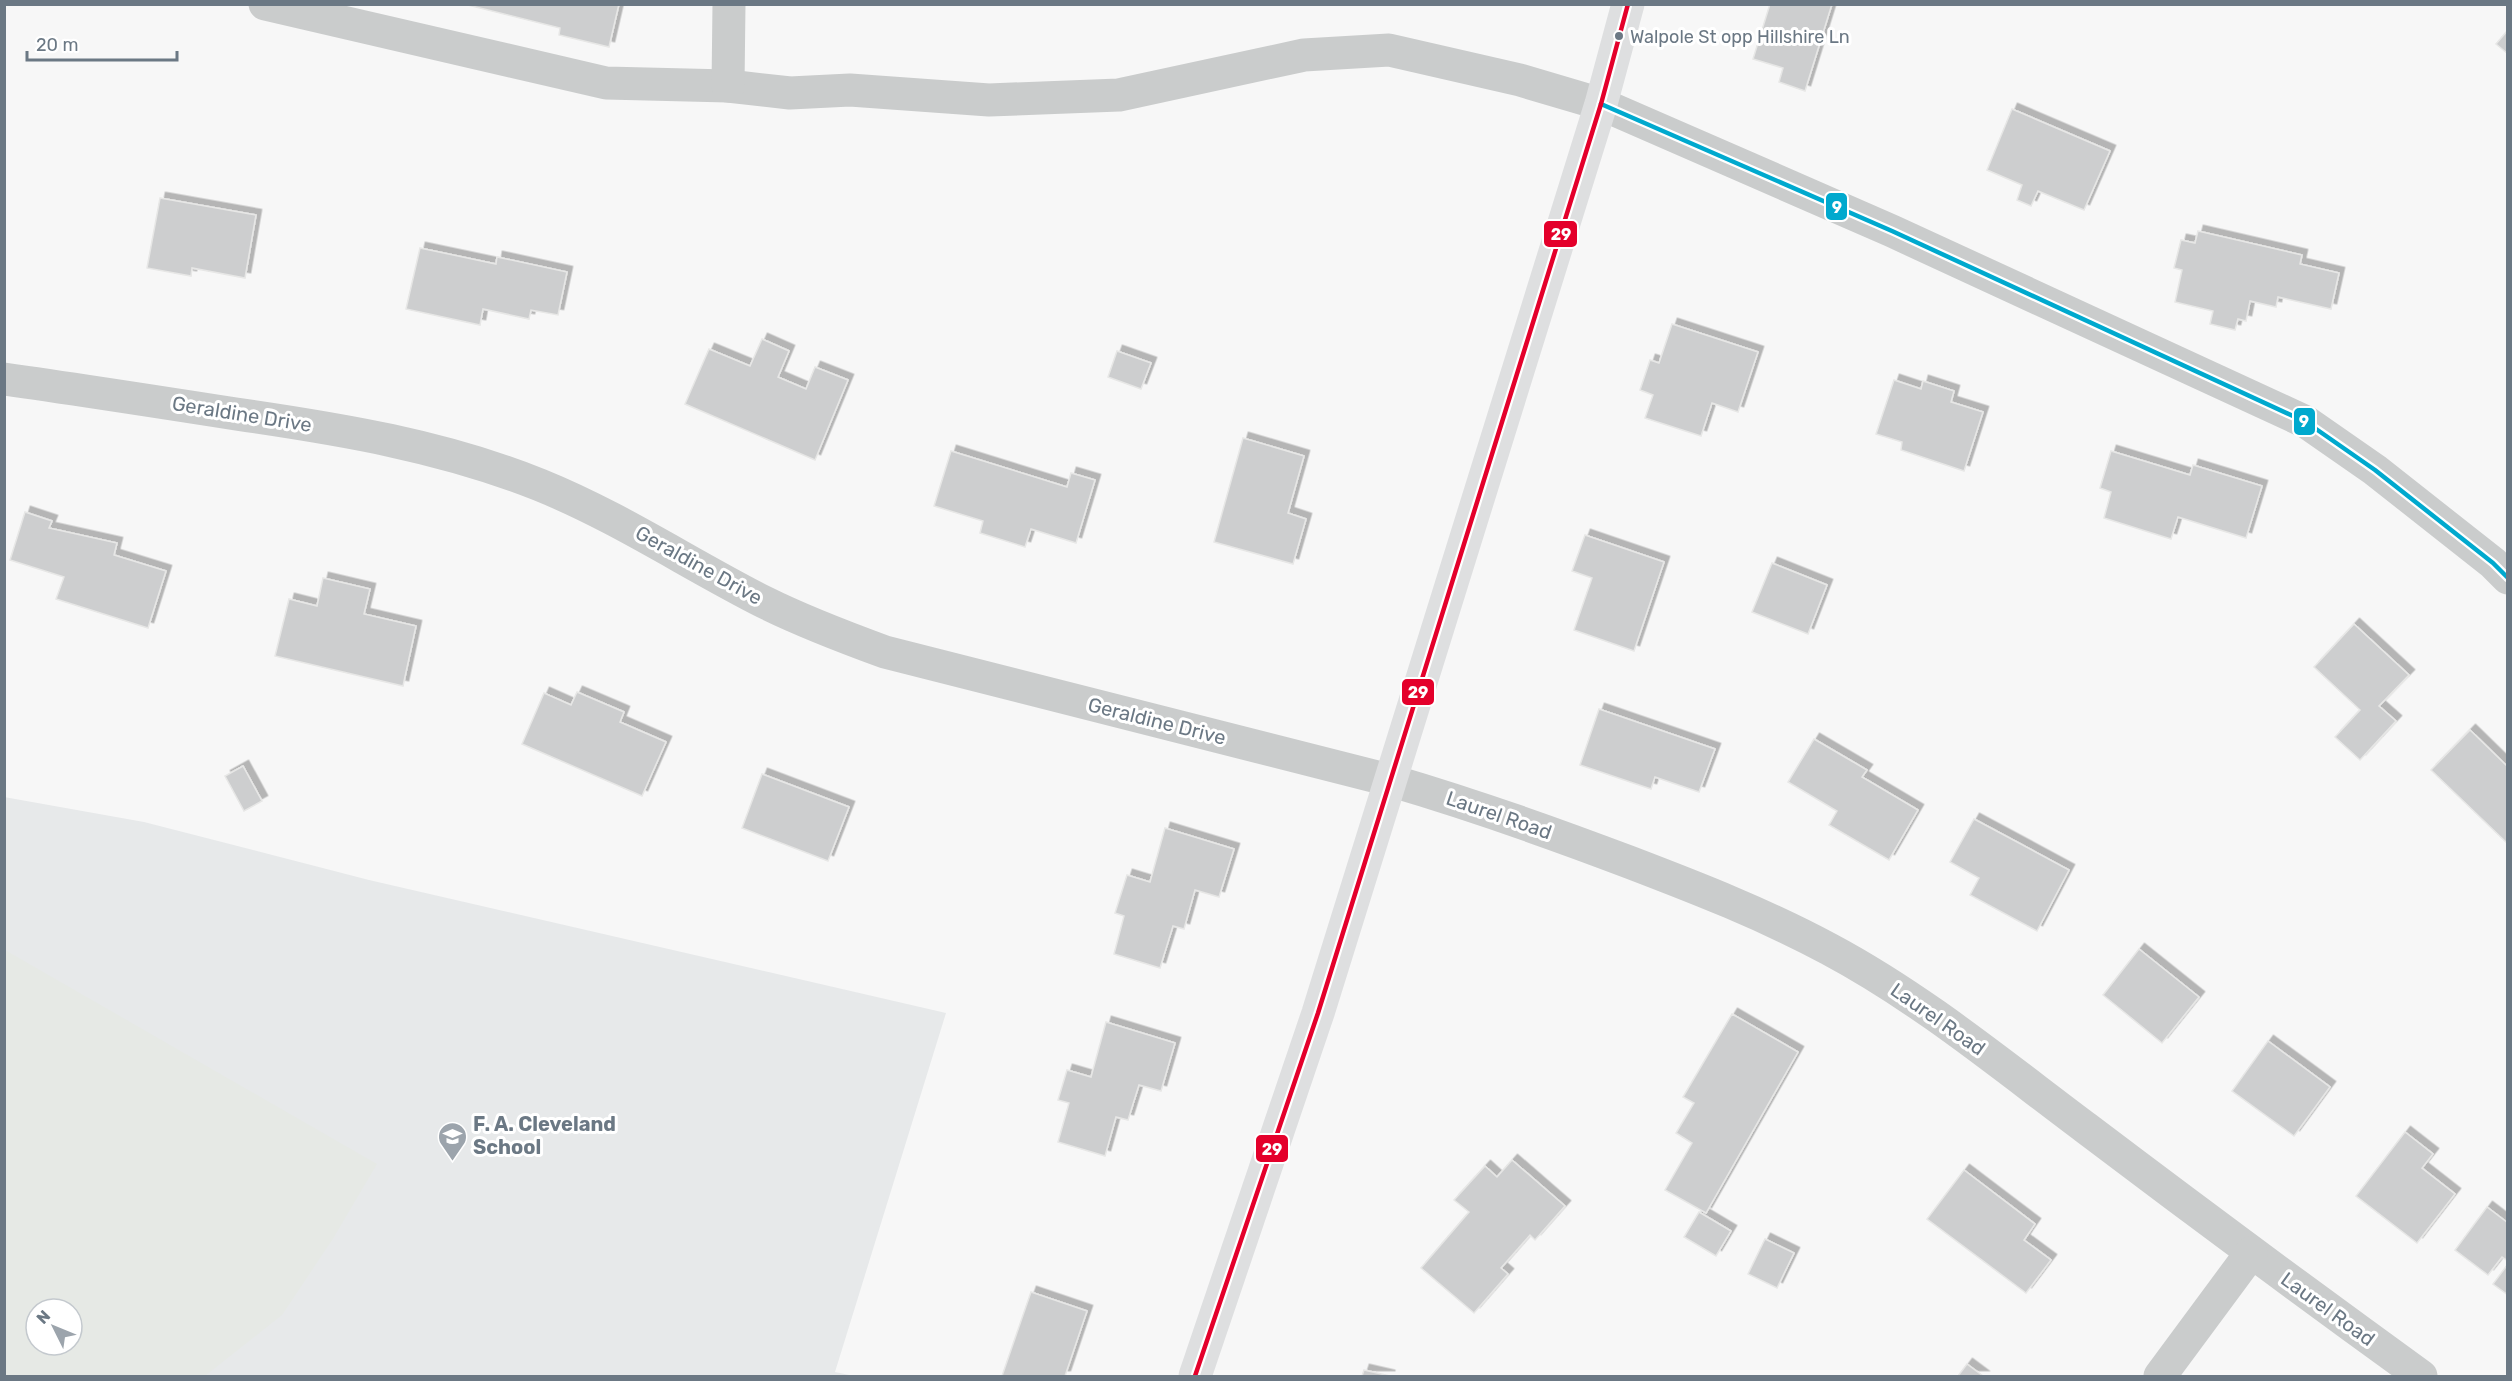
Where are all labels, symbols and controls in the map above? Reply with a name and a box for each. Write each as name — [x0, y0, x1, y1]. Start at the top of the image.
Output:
scale bar — [27, 24, 177, 62]
place label: Walpole St opp Hillshire Ln — [1630, 26, 1850, 48]
marker: Walpole St opp Hillshire Ln — [1613, 30, 1625, 42]
text: 20 m — [36, 34, 78, 56]
line badge: 9 — [1825, 192, 1848, 221]
text: 9 — [1832, 198, 1842, 217]
line badge: 29 — [1543, 220, 1578, 248]
text: 29 — [1551, 225, 1571, 244]
street label: Geraldine Drive — [170, 391, 314, 437]
line badge: 9 — [2293, 407, 2316, 436]
text: 9 — [2299, 412, 2309, 431]
street label: Geraldine Drive — [631, 520, 767, 610]
line badge: 29 — [1401, 678, 1435, 706]
text: 29 — [1408, 683, 1428, 702]
street label: Geraldine Drive — [1086, 692, 1228, 750]
street label: Laurel Road — [1443, 786, 1555, 844]
street label: Laurel Road — [1886, 978, 1990, 1060]
place label: F. A. Cleveland School — [473, 1112, 616, 1159]
school or university icon: F. A. Cleveland School — [436, 1120, 468, 1162]
line badge: 29 — [1255, 1134, 1289, 1163]
text: 29 — [1262, 1140, 1282, 1159]
street label: Laurel Road — [2276, 1267, 2380, 1351]
north arrow — [24, 1297, 84, 1357]
text: N — [33, 1306, 54, 1328]

